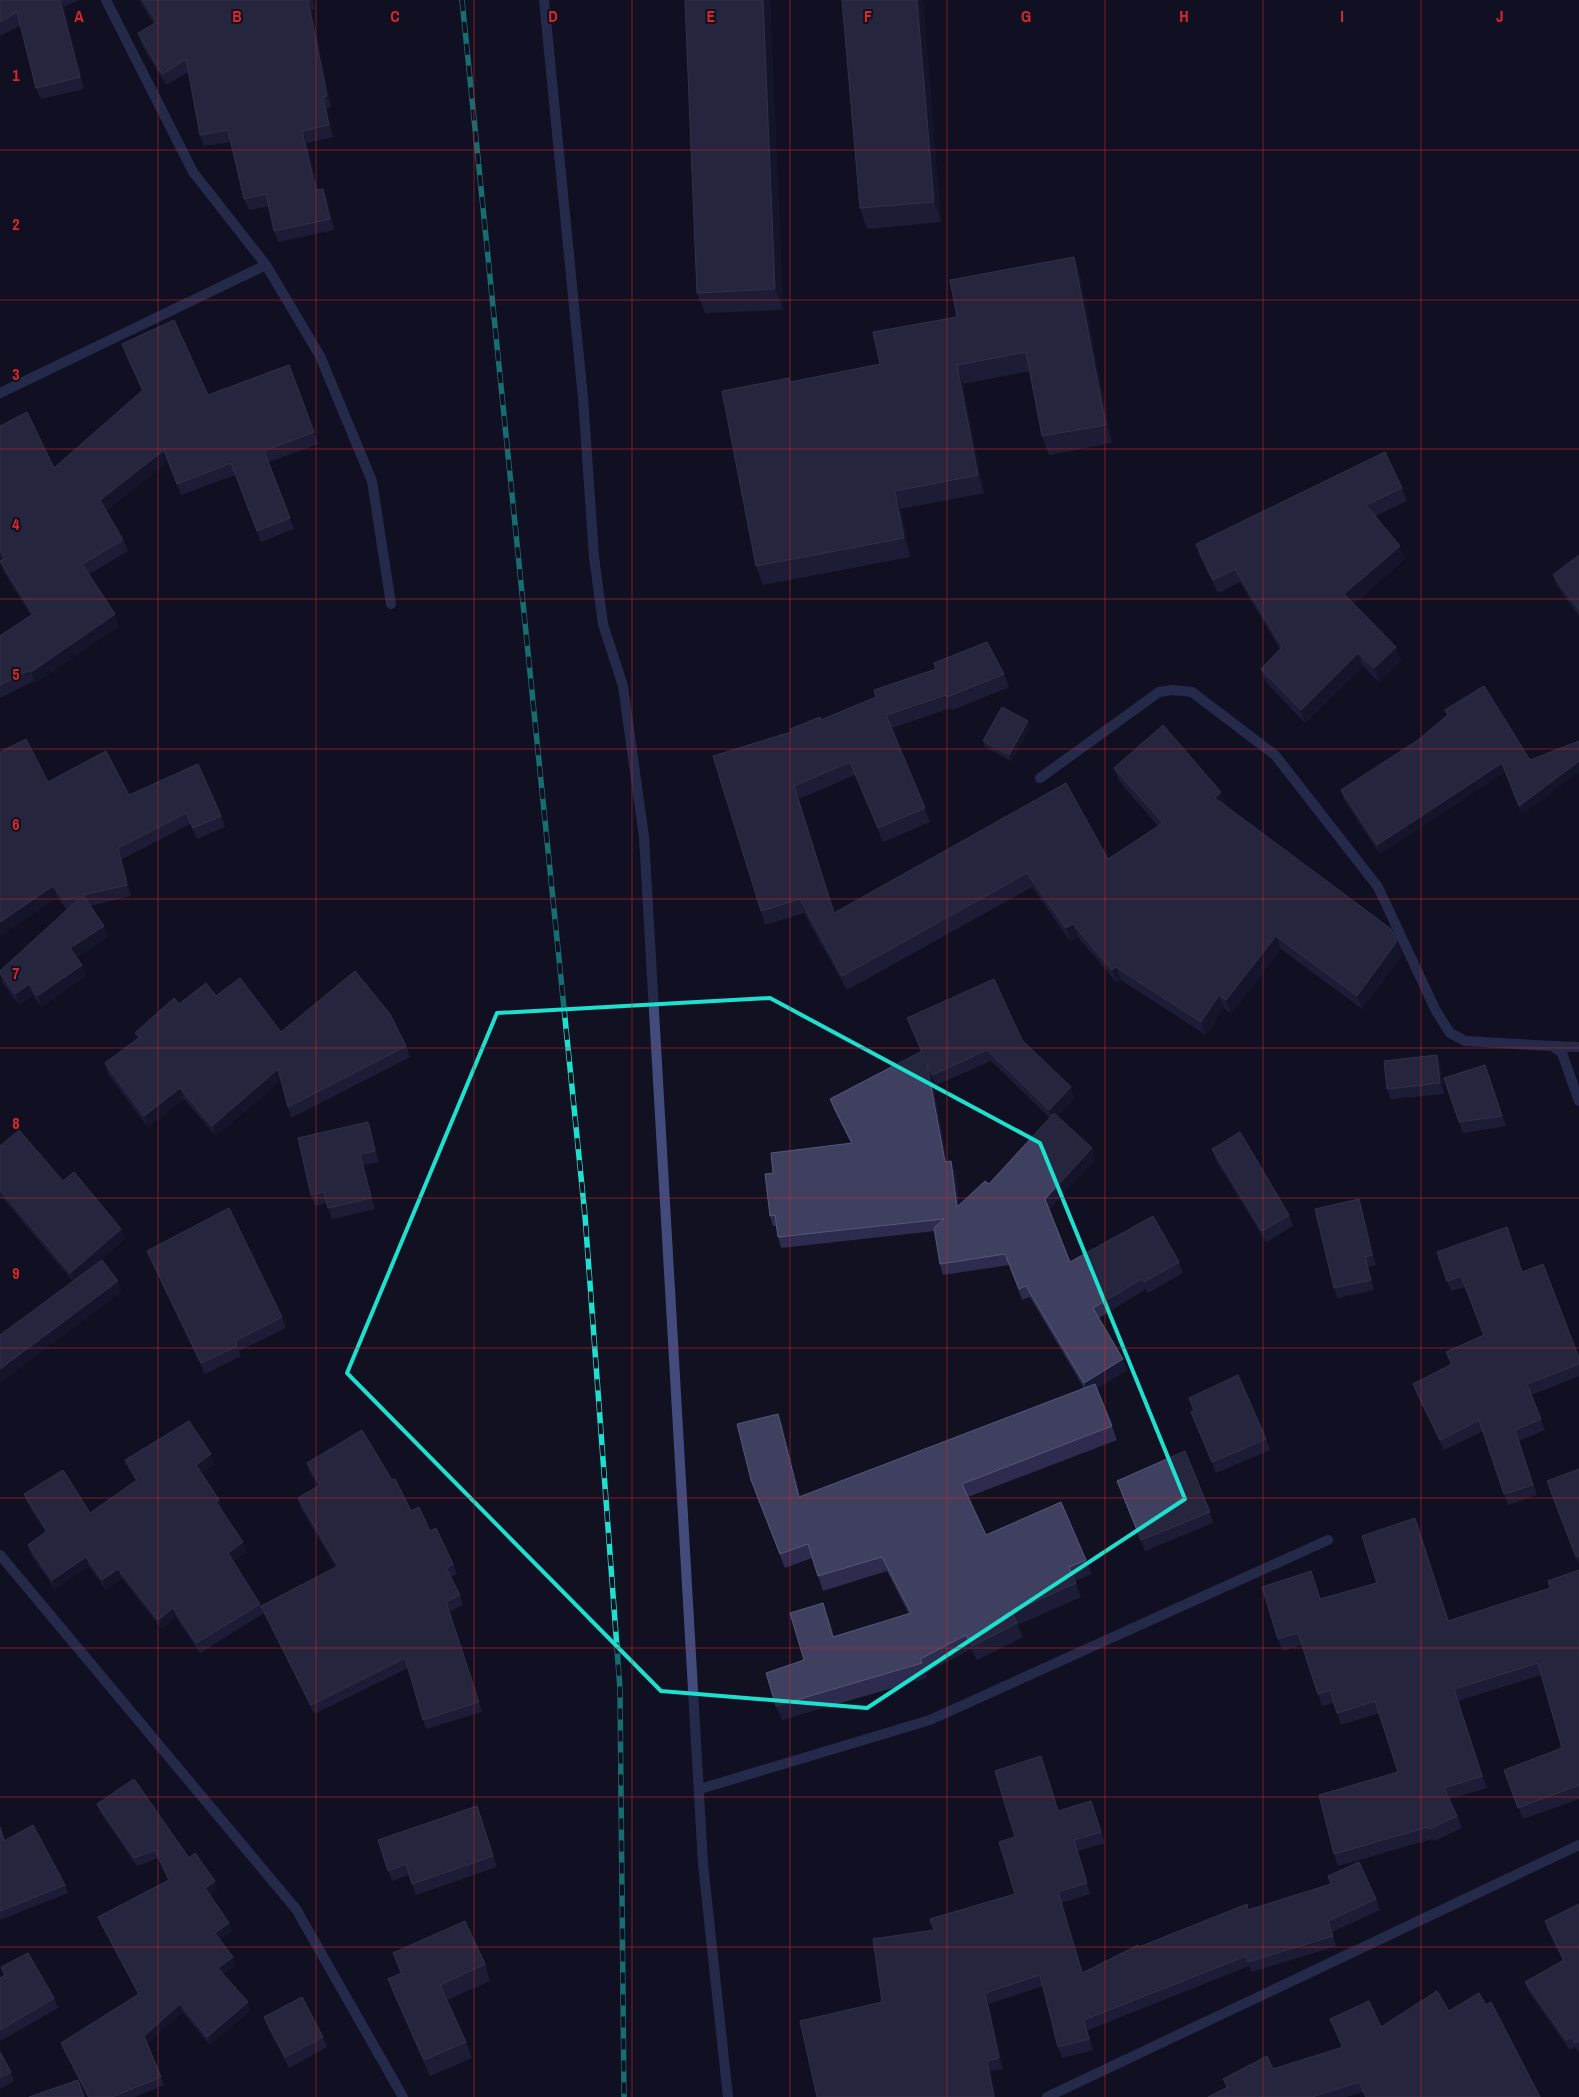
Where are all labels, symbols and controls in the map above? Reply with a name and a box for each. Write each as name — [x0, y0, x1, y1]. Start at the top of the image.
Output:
text: A — [74, 5, 84, 27]
text: B — [232, 5, 242, 27]
text: C — [390, 5, 400, 27]
text: D — [548, 5, 558, 27]
text: E — [707, 5, 716, 27]
text: F — [864, 5, 872, 27]
text: G — [1021, 5, 1031, 27]
text: H — [1179, 5, 1189, 27]
text: I — [1340, 5, 1344, 27]
text: J — [1496, 5, 1504, 27]
text: 1 — [12, 64, 20, 86]
text: 2 — [12, 213, 20, 235]
text: 3 — [12, 363, 20, 385]
text: 4 — [12, 513, 20, 535]
text: 5 — [12, 663, 20, 685]
text: 6 — [12, 813, 20, 835]
text: 7 — [12, 962, 20, 984]
text: 8 — [12, 1112, 20, 1134]
text: 9 — [12, 1262, 20, 1284]

